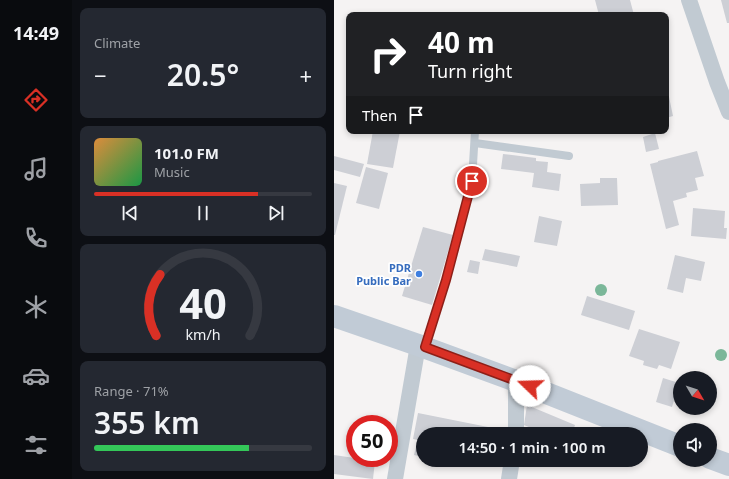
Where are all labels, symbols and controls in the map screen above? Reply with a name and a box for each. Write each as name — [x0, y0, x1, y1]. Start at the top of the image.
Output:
text: 14:49 — [13, 21, 59, 45]
text: 40 m — [428, 23, 495, 61]
icon: right — [362, 28, 414, 80]
text: Climate — [94, 34, 140, 52]
text: 20.5° — [167, 54, 239, 95]
text: Turn right — [428, 59, 512, 83]
text: − — [94, 60, 107, 90]
text: + — [299, 60, 312, 90]
icon: directions — [22, 86, 50, 114]
icon: arrive — [405, 104, 427, 126]
text: Then — [362, 105, 397, 125]
text: 101.0 FM — [154, 143, 219, 163]
icon: music — [22, 155, 50, 183]
text: Music — [154, 163, 190, 181]
pin — [455, 164, 489, 198]
icon: arrive — [461, 170, 483, 192]
icon: previous — [119, 202, 141, 224]
icon: pause — [192, 202, 214, 224]
icon: next — [265, 202, 287, 224]
icon: phone — [22, 224, 50, 252]
place label: PDR Public Bar — [356, 260, 412, 288]
marker: PDR Public Bar — [414, 269, 424, 279]
text: 40 — [179, 275, 227, 331]
icon: climate — [22, 293, 50, 321]
text: km/h — [185, 325, 221, 344]
icon: car — [22, 362, 50, 390]
position arrow — [509, 365, 551, 407]
north arrow — [673, 371, 717, 415]
map controls — [673, 371, 717, 467]
text: Range · 71% — [94, 382, 169, 400]
text: 355 km — [94, 402, 200, 443]
speed limit sign: 50 — [346, 415, 398, 467]
button: sound — [673, 423, 717, 467]
icon: filters — [22, 431, 50, 459]
text: 14:50 · 1 min · 100 m — [458, 437, 606, 457]

